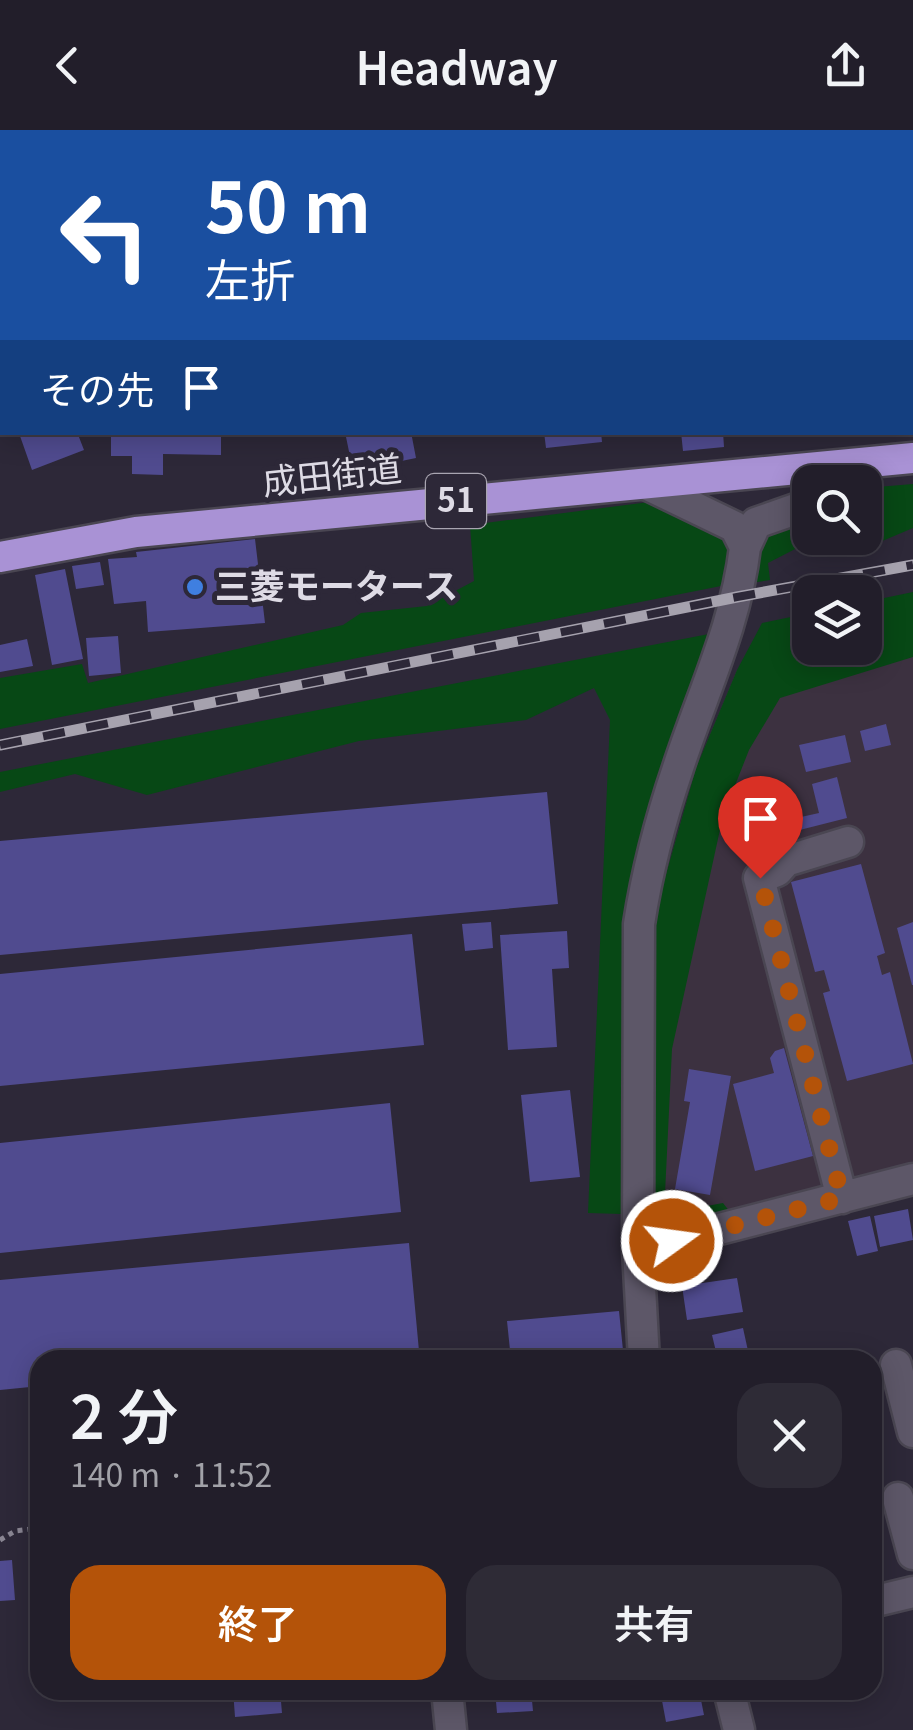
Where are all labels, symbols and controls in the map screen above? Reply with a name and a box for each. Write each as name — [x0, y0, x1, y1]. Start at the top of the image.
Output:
text: Headway — [355, 33, 558, 98]
icon: back — [40, 38, 95, 93]
icon: share — [818, 38, 873, 93]
text: 50 m — [205, 152, 371, 253]
icon: left — [40, 170, 170, 300]
text: 左折 — [205, 245, 295, 310]
text: その先 — [40, 360, 154, 415]
icon: arrive — [174, 360, 229, 415]
street label: 成田街道 — [259, 440, 404, 505]
map controls — [792, 465, 882, 665]
button: search — [792, 465, 882, 555]
road number: 51 — [426, 474, 486, 528]
place label: 三菱モータース — [215, 558, 458, 609]
button: layers — [792, 575, 882, 665]
marker: 三菱モータース — [184, 576, 206, 598]
pin — [718, 776, 803, 879]
icon: arrive — [733, 791, 788, 846]
position arrow — [620, 1189, 724, 1293]
text: 2 分 — [70, 1369, 178, 1456]
button: close — [737, 1383, 842, 1488]
text: 140 m · 11:52 — [70, 1450, 272, 1496]
button: 終了 — [70, 1565, 446, 1680]
button: 共有 — [466, 1565, 842, 1680]

